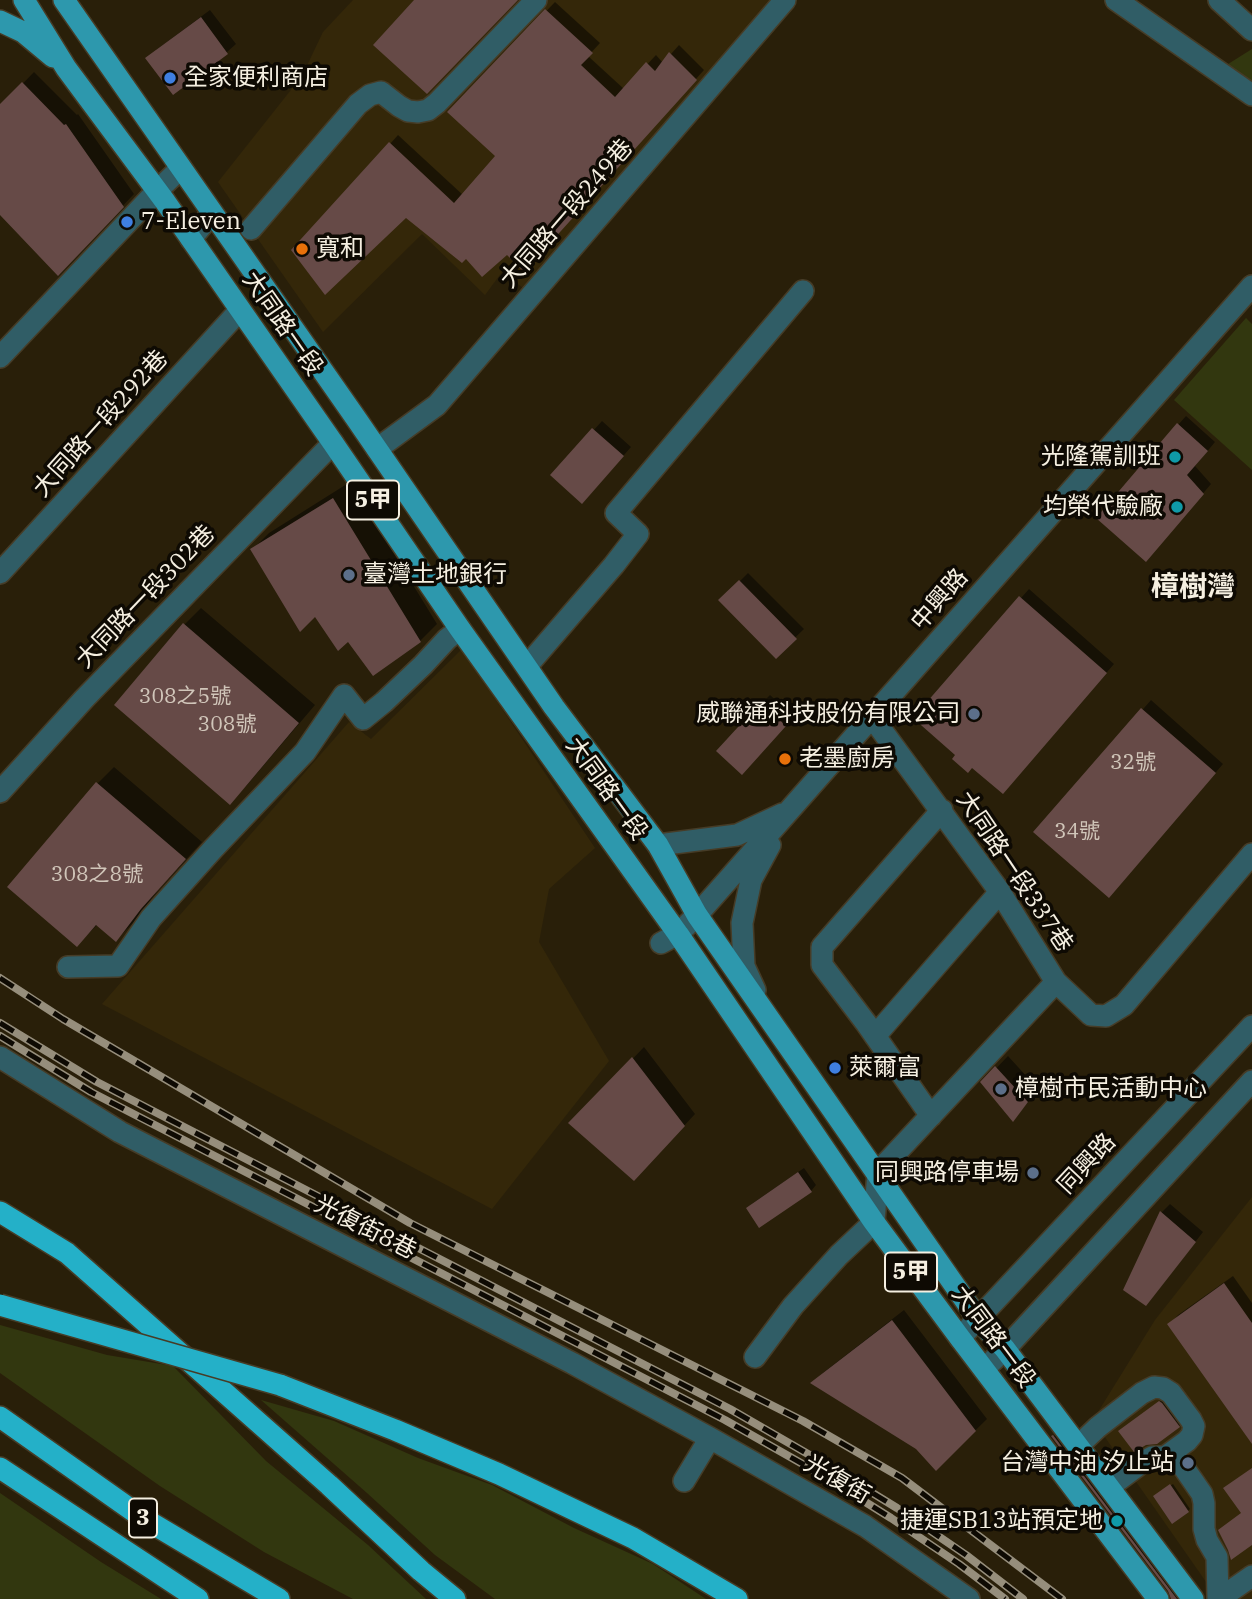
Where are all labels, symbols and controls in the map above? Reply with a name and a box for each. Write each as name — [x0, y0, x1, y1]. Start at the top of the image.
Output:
place label: 全家便利商店 — [184, 64, 328, 92]
marker: 全家便利商店 — [162, 70, 178, 86]
street label: 大同路一段249巷 — [495, 134, 639, 294]
place label: 7-Eleven — [141, 208, 241, 236]
marker: 7-Eleven — [119, 214, 135, 230]
place label: 寬和 — [316, 235, 364, 263]
marker: 寬和 — [294, 241, 310, 257]
street label: 大同路一段 — [236, 267, 328, 381]
street label: 大同路一段292巷 — [28, 345, 174, 503]
place label: 光隆駕訓班 — [1041, 443, 1161, 471]
marker: 光隆駕訓班 — [1167, 449, 1183, 465]
road number: 5甲 — [347, 480, 399, 520]
place label: 均榮代驗廠 — [1043, 493, 1163, 521]
marker: 均榮代驗廠 — [1169, 499, 1185, 515]
street label: 大同路一段302巷 — [71, 520, 221, 674]
place label: 臺灣土地銀行 — [363, 561, 507, 589]
street label: 中興路 — [906, 563, 974, 637]
marker: 臺灣土地銀行 — [341, 567, 357, 583]
district label: 樟樹灣 — [1151, 571, 1235, 605]
house number: 308之5號 — [139, 684, 231, 710]
place label: 威聯通科技股份有限公司 — [696, 700, 960, 728]
marker: 威聯通科技股份有限公司 — [966, 706, 982, 722]
house number: 308號 — [198, 712, 256, 738]
street label: 大同路一段 — [559, 732, 653, 846]
place label: 老墨廚房 — [799, 745, 895, 773]
house number: 32號 — [1110, 750, 1156, 776]
marker: 老墨廚房 — [777, 751, 793, 767]
street label: 大同路一段337巷 — [950, 786, 1078, 958]
house number: 34號 — [1054, 819, 1100, 845]
house number: 308之8號 — [51, 862, 143, 888]
place label: 萊爾富 — [849, 1054, 921, 1082]
marker: 萊爾富 — [827, 1060, 843, 1076]
place label: 樟樹市民活動中心 — [1015, 1075, 1207, 1103]
marker: 樟樹市民活動中心 — [993, 1081, 1009, 1097]
street label: 同興路 — [1052, 1128, 1122, 1200]
place label: 同興路停車場 — [875, 1159, 1019, 1187]
marker: 同興路停車場 — [1025, 1165, 1041, 1181]
street label: 光復街8巷 — [309, 1190, 421, 1266]
road number: 5甲 — [885, 1252, 937, 1292]
street label: 大同路一段 — [945, 1280, 1041, 1394]
place label: 台灣中油 汐止站 — [1000, 1449, 1174, 1477]
street label: 光復街 — [799, 1450, 875, 1510]
marker: 台灣中油 汐止站 — [1180, 1455, 1196, 1471]
road number: 3 — [129, 1498, 157, 1538]
place label: 捷運SB13站預定地 — [900, 1507, 1103, 1535]
marker: 捷運SB13站預定地 — [1109, 1513, 1125, 1529]

